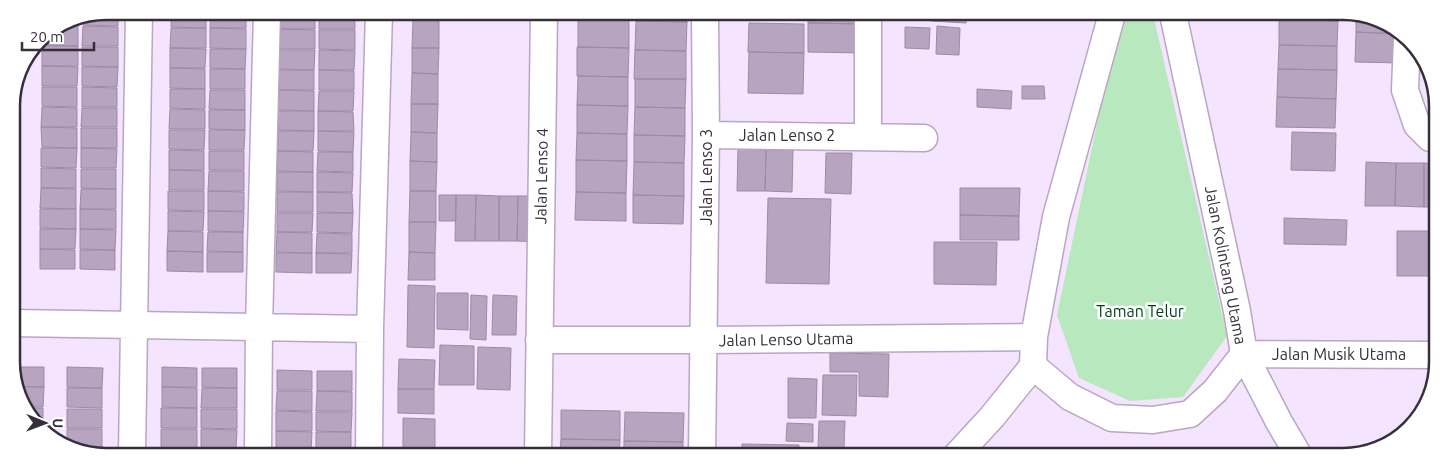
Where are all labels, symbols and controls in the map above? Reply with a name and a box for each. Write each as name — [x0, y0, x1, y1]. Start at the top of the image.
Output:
scale bar — [22, 20, 95, 52]
text: 20 m — [30, 28, 63, 45]
street label: Jalan Lenso 2 — [739, 126, 835, 144]
street label: Jalan Lenso 4 — [531, 128, 551, 224]
street label: Jalan Lenso 3 — [697, 129, 715, 225]
street label: Jalan Kolintang Utama — [1202, 184, 1250, 346]
park label: Taman Telur — [1096, 302, 1184, 320]
street label: Jalan Lenso Utama — [718, 329, 854, 349]
street label: Jalan Musik Utama — [1272, 345, 1406, 363]
north arrow — [20, 398, 70, 448]
text: U — [50, 418, 66, 428]

